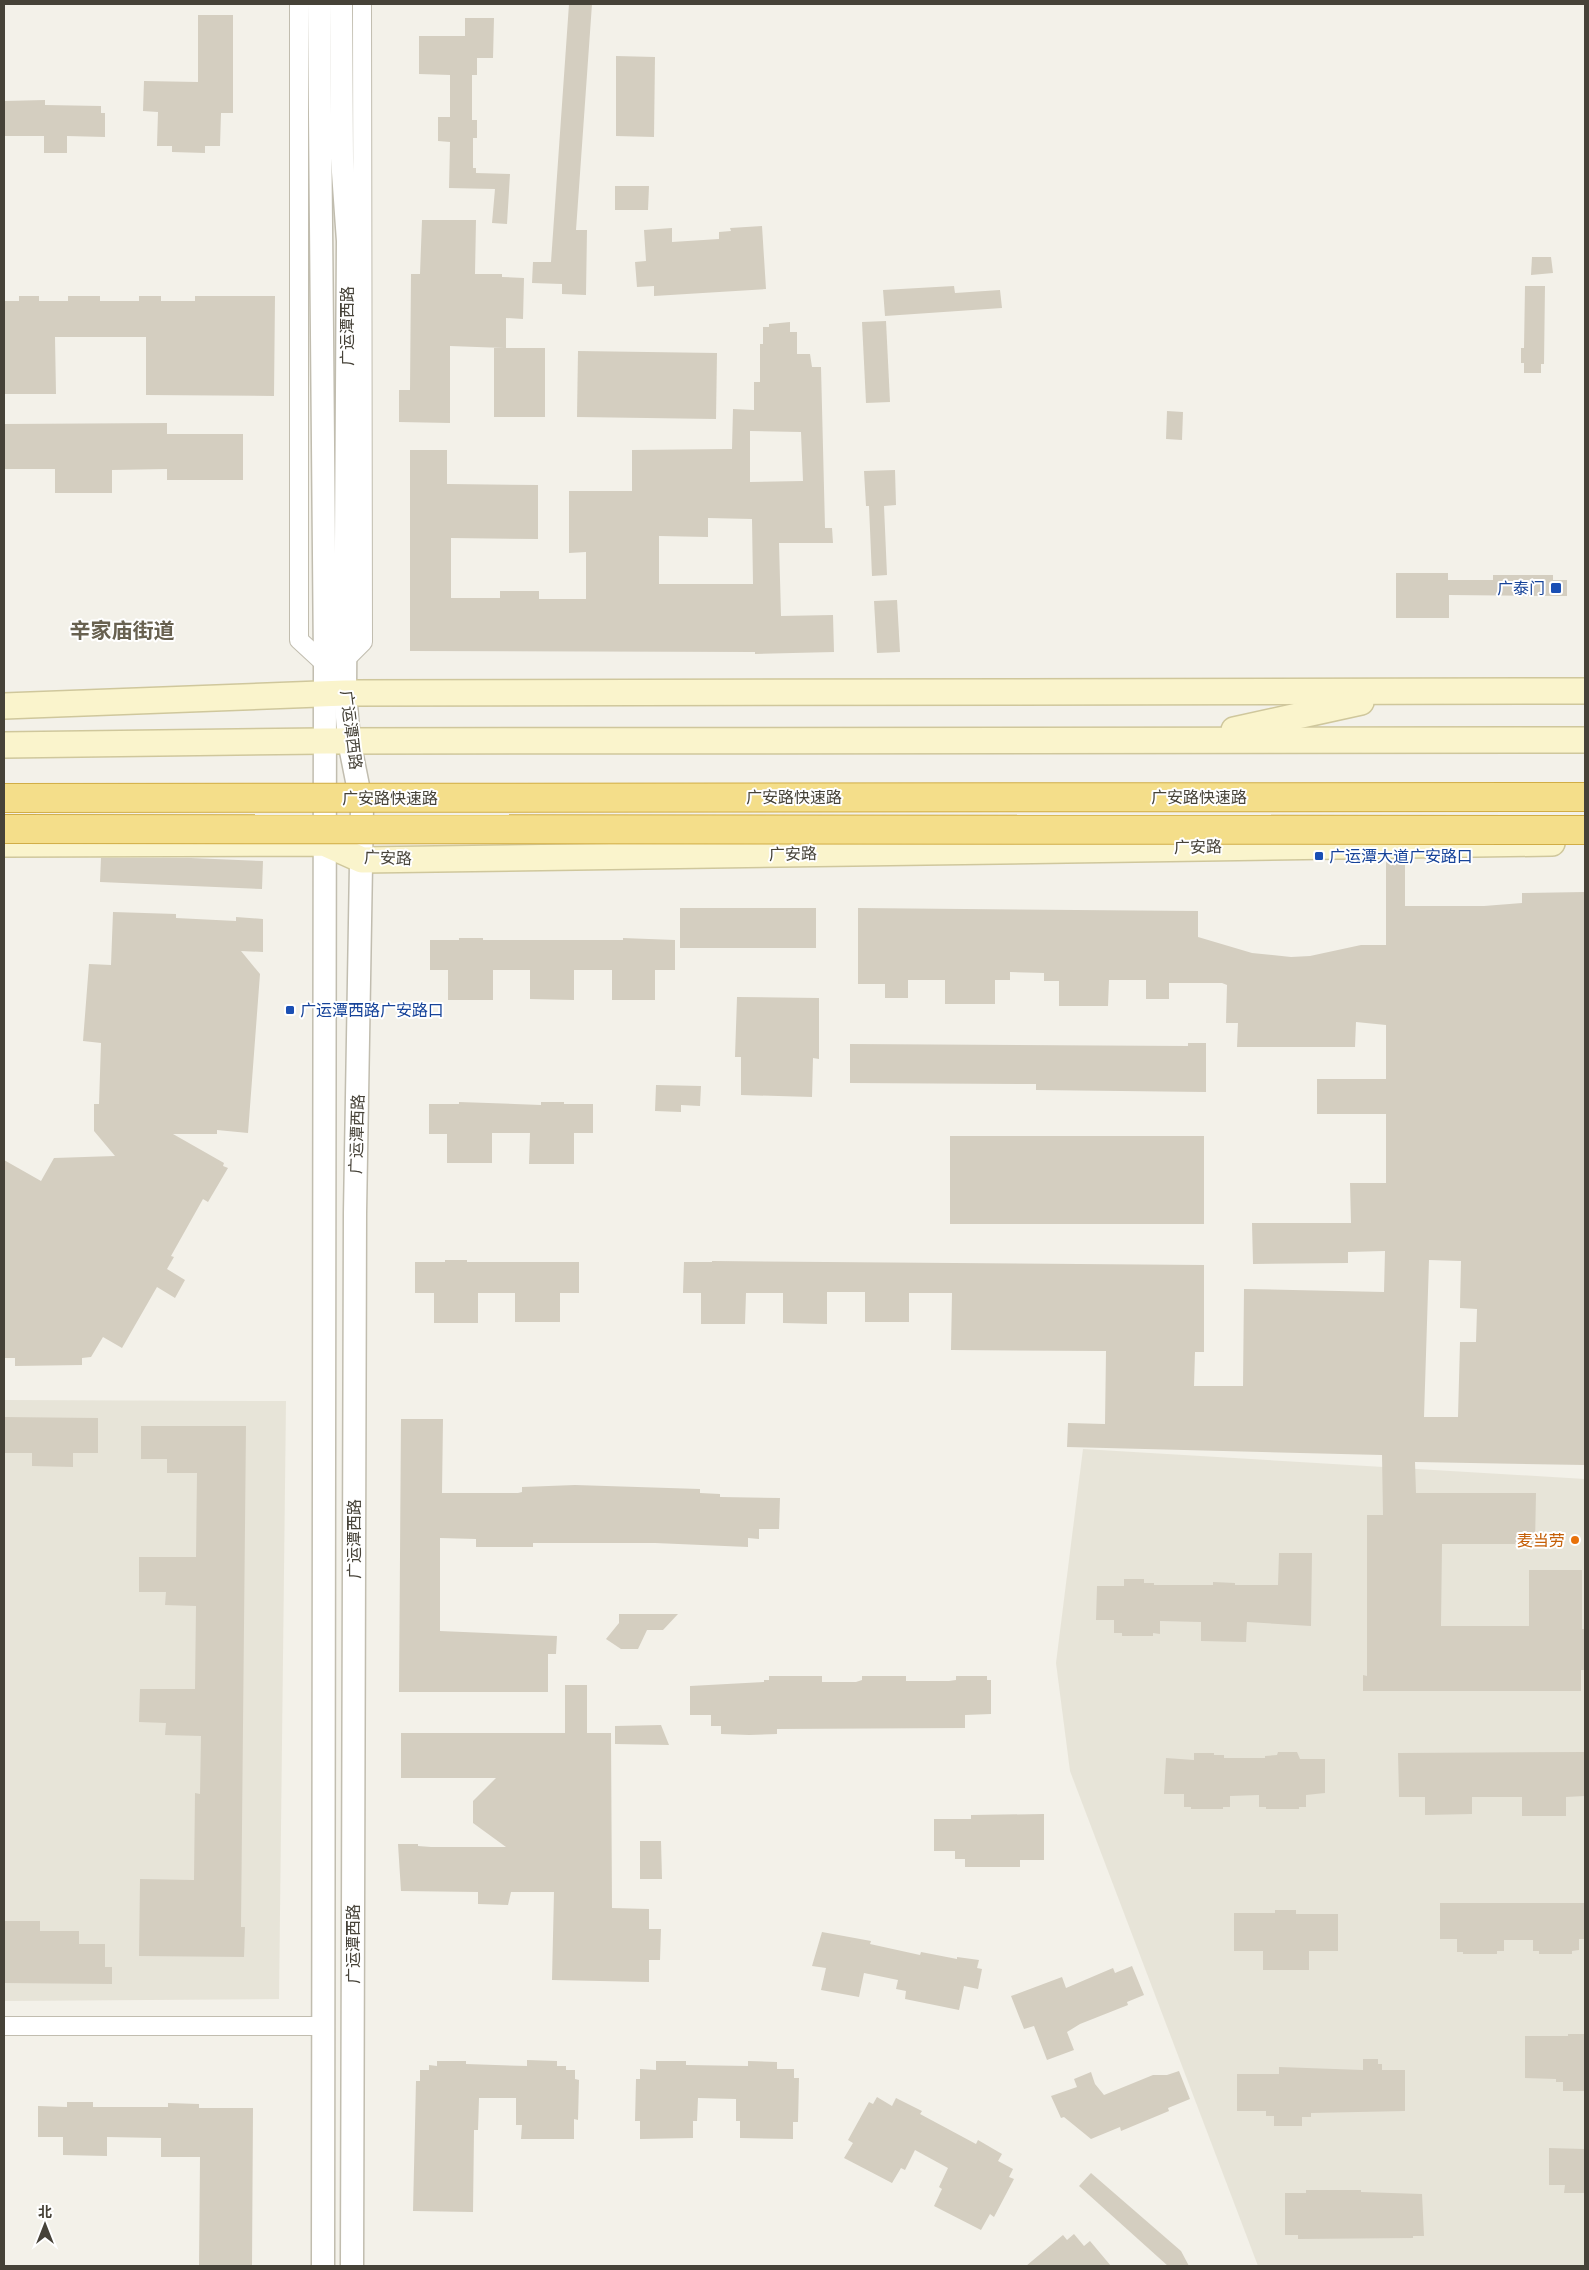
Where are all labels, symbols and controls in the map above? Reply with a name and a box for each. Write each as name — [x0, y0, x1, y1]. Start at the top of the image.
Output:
street label: 广运潭西路 — [338, 286, 357, 366]
place label: 广泰门 — [1497, 579, 1545, 598]
marker: 广泰门 — [1549, 581, 1563, 595]
district label: 辛家庙街道 — [70, 618, 175, 643]
street label: 广运潭西路 — [337, 689, 365, 771]
street label: 广安路快速路 — [746, 788, 842, 807]
street label: 广安路快速路 — [1151, 788, 1247, 807]
street label: 广安路快速路 — [342, 789, 438, 808]
street label: 广安路 — [1174, 837, 1222, 857]
street label: 广安路 — [769, 844, 817, 864]
place label: 广运潭大道广安路口 — [1329, 847, 1473, 866]
street label: 广安路 — [364, 848, 412, 868]
marker: 广运潭大道广安路口 — [1313, 850, 1325, 862]
place label: 广运潭西路广安路口 — [300, 1001, 444, 1020]
marker: 广运潭西路广安路口 — [284, 1004, 296, 1016]
street label: 广运潭西路 — [346, 1094, 368, 1174]
street label: 广运潭西路 — [345, 1499, 364, 1579]
place label: 麦当劳 — [1517, 1531, 1565, 1550]
marker: 麦当劳 — [1569, 1534, 1581, 1546]
street label: 广运潭西路 — [344, 1904, 363, 1984]
north arrow — [20, 2200, 70, 2250]
text: 北 — [38, 2204, 52, 2220]

